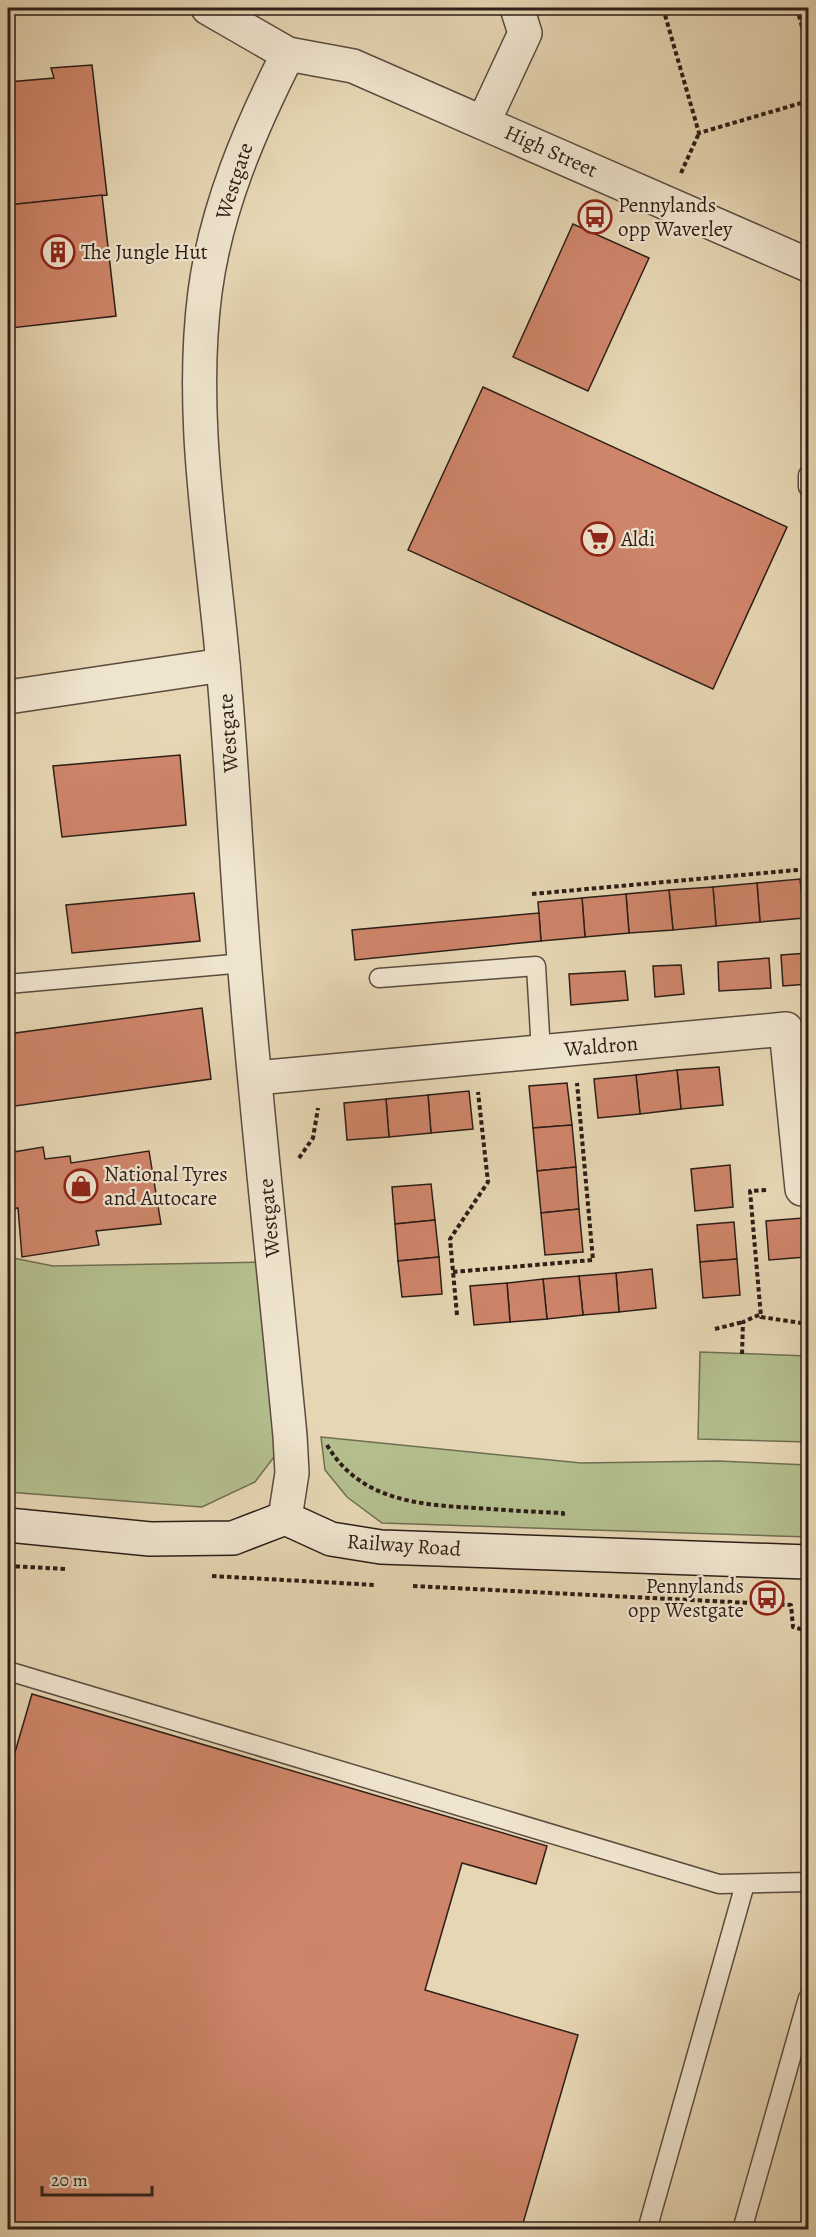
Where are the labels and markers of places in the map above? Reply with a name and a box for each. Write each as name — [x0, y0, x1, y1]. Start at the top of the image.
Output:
place label: Pennylands opp Waverley — [618, 191, 733, 243]
bus stop icon: Pennylands opp Waverley — [577, 199, 613, 235]
building icon: The Jungle Hut — [40, 234, 76, 270]
place label: The Jungle Hut — [81, 238, 208, 266]
supermarket icon: Aldi — [580, 521, 616, 557]
place label: Aldi — [620, 525, 655, 553]
place label: National Tyres and Autocare — [104, 1160, 228, 1212]
shop icon: National Tyres and Autocare — [63, 1168, 99, 1204]
place label: Pennylands opp Westgate — [628, 1572, 744, 1624]
bus stop icon: Pennylands opp Westgate — [749, 1580, 785, 1616]

